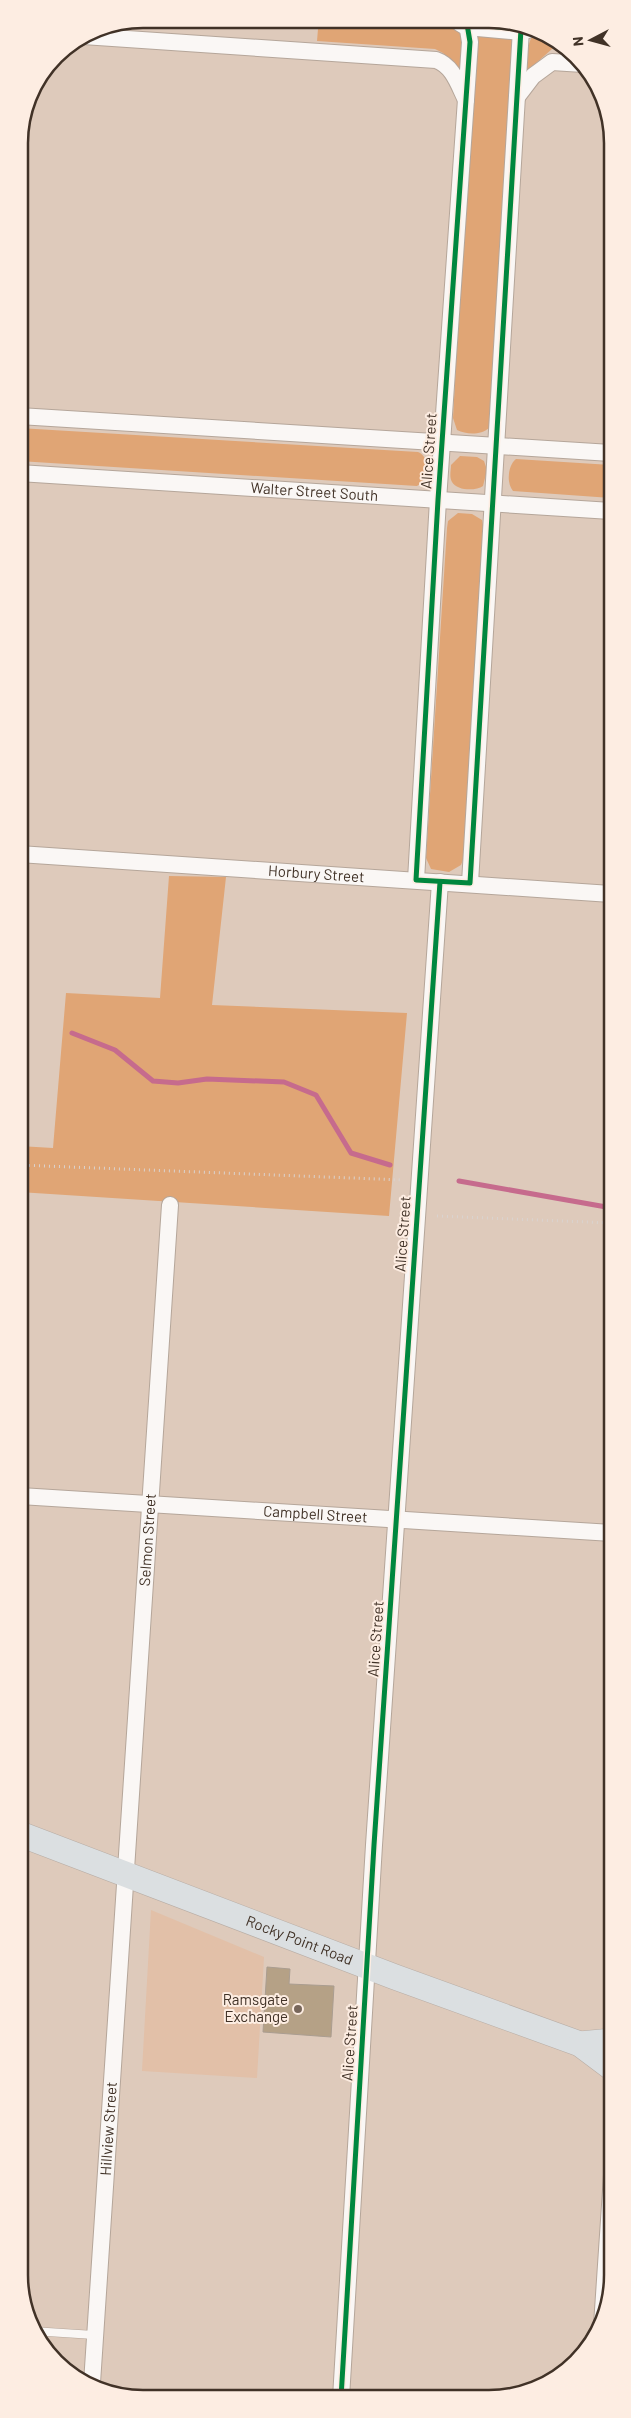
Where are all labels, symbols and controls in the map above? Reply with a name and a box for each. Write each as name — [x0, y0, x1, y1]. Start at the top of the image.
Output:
north arrow — [566, 15, 616, 65]
text: N — [569, 36, 587, 47]
street label: Alice Street — [416, 412, 440, 490]
street label: Walter Street South — [250, 478, 379, 504]
street label: Horbury Street — [268, 861, 365, 885]
street label: Alice Street — [390, 1195, 414, 1273]
street label: Selmon Street — [135, 1493, 159, 1587]
street label: Campbell Street — [263, 1501, 368, 1526]
street label: Alice Street — [363, 1600, 387, 1678]
street label: Rocky Point Road — [244, 1911, 356, 1968]
place label: Ramsgate Exchange — [223, 1990, 288, 2025]
marker: Ramsgate Exchange — [292, 2003, 304, 2015]
street label: Alice Street — [337, 2004, 361, 2082]
street label: Hillview Street — [96, 2081, 120, 2176]

